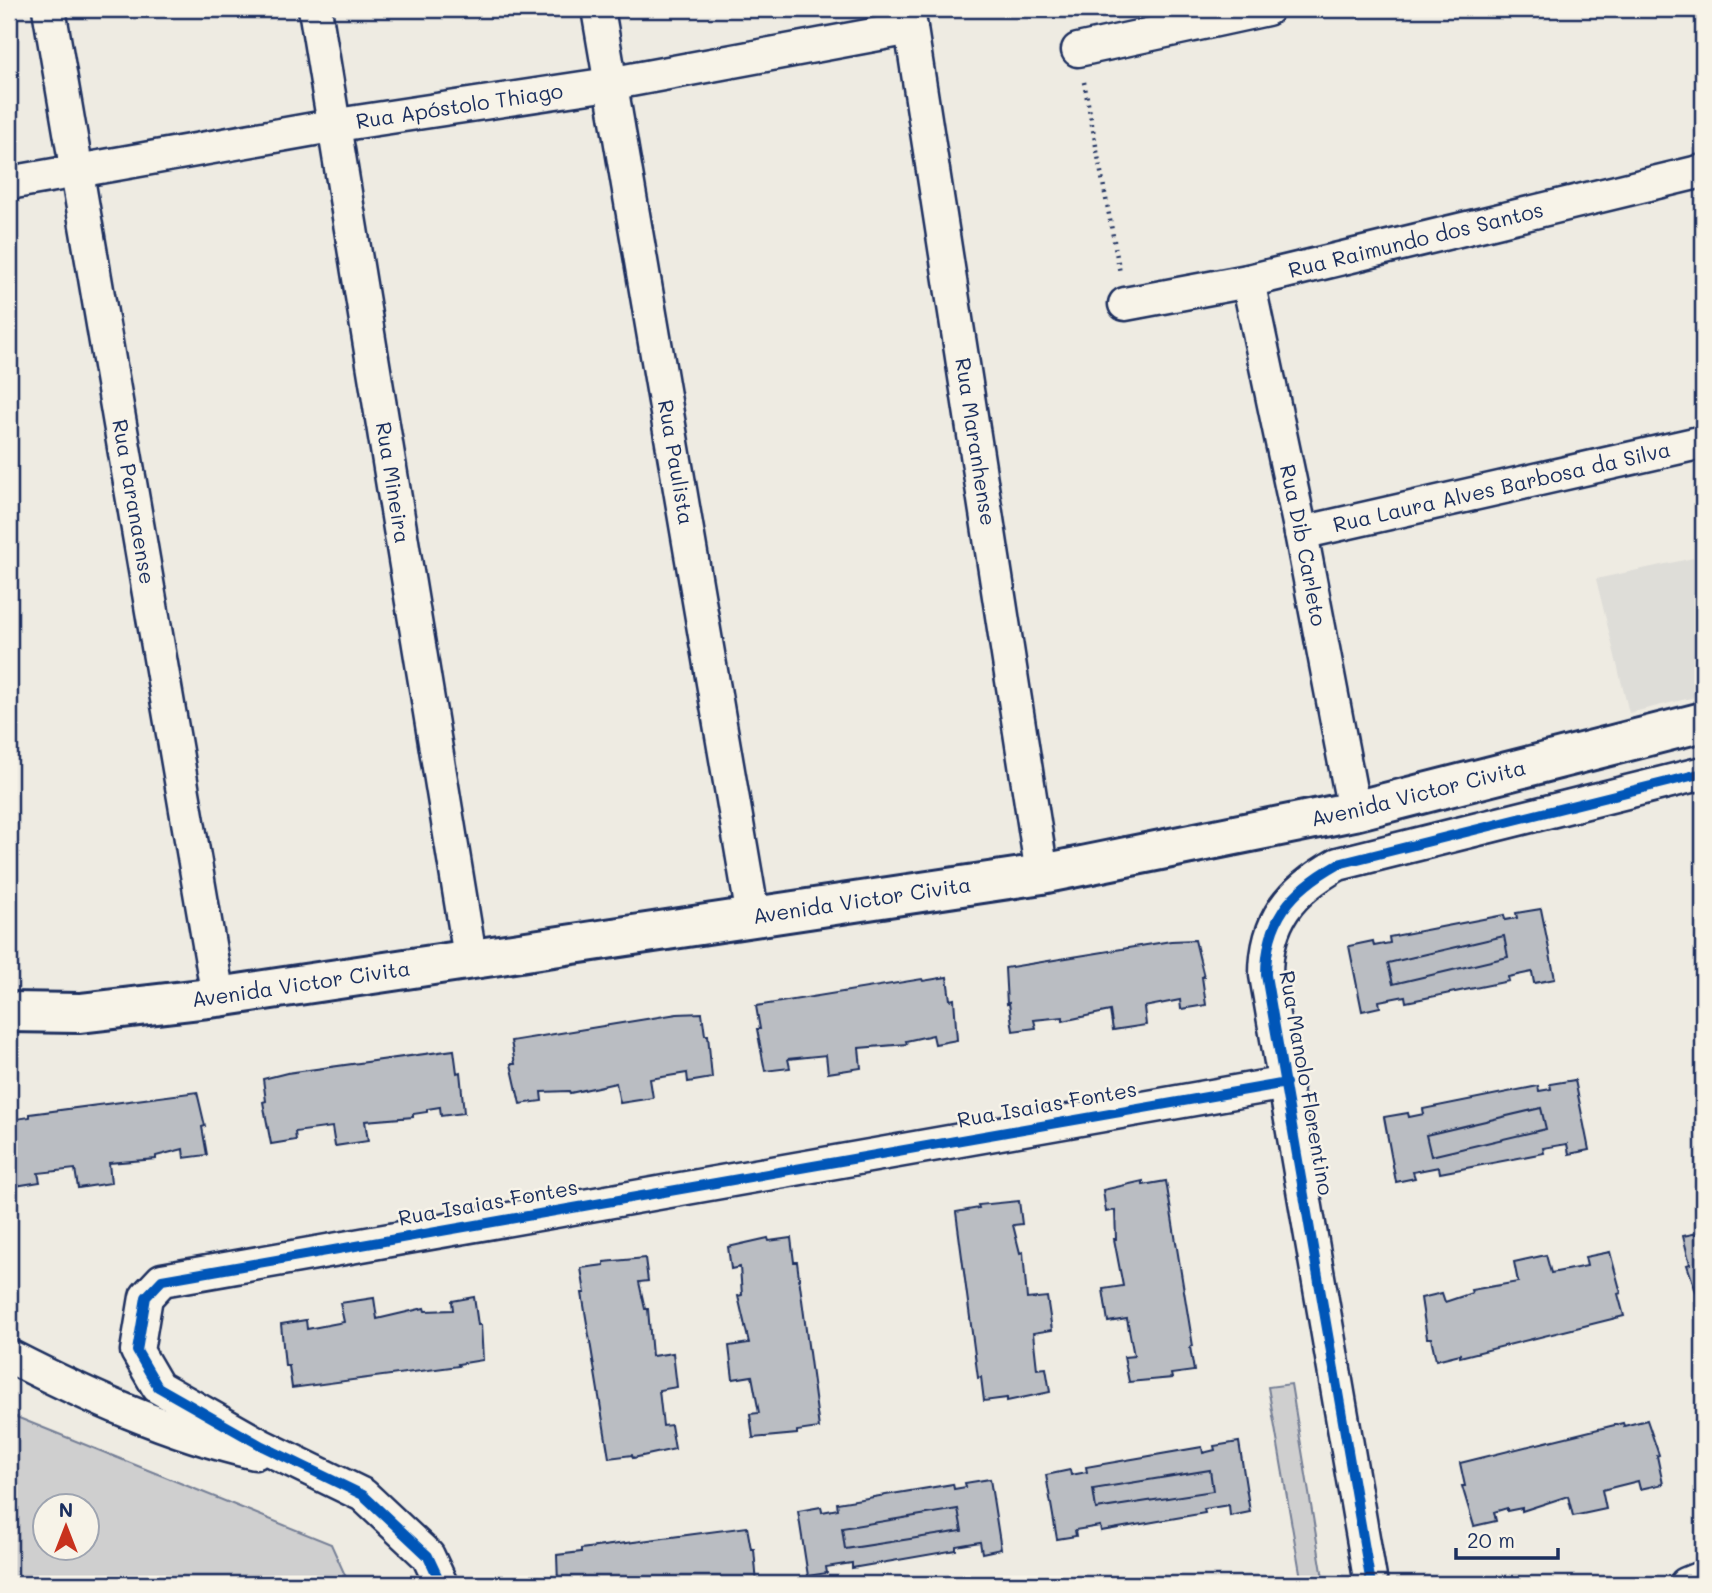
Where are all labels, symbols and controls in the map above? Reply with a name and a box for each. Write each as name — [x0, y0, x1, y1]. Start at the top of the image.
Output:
street label: Rua Apóstolo Thiago — [354, 76, 565, 134]
street label: Rua Raimundo dos Santos — [1285, 195, 1546, 283]
street label: Rua Maranhense — [950, 356, 1003, 527]
street label: Rua Paulista — [653, 398, 701, 527]
street label: Rua Paranaense — [107, 417, 162, 586]
street label: Rua Mineira — [371, 420, 417, 545]
street label: Rua Laura Alves Barbosa da Silva — [1330, 435, 1673, 537]
street label: Rua Dib Carleto — [1275, 462, 1333, 628]
street label: Avenida Victor Civita — [1308, 753, 1528, 831]
street label: Avenida Victor Civita — [751, 870, 973, 929]
street label: Avenida Victor Civita — [190, 953, 412, 1012]
street label: Rua Manolo Florentino — [1274, 968, 1341, 1197]
street label: Rua Isaias Fontes — [955, 1074, 1139, 1133]
street label: Rua Isaias Fontes — [396, 1172, 580, 1231]
north arrow — [32, 1492, 102, 1562]
text: N — [59, 1497, 73, 1522]
scale bar — [1456, 1516, 1558, 1560]
text: 20 m — [1467, 1526, 1515, 1553]

